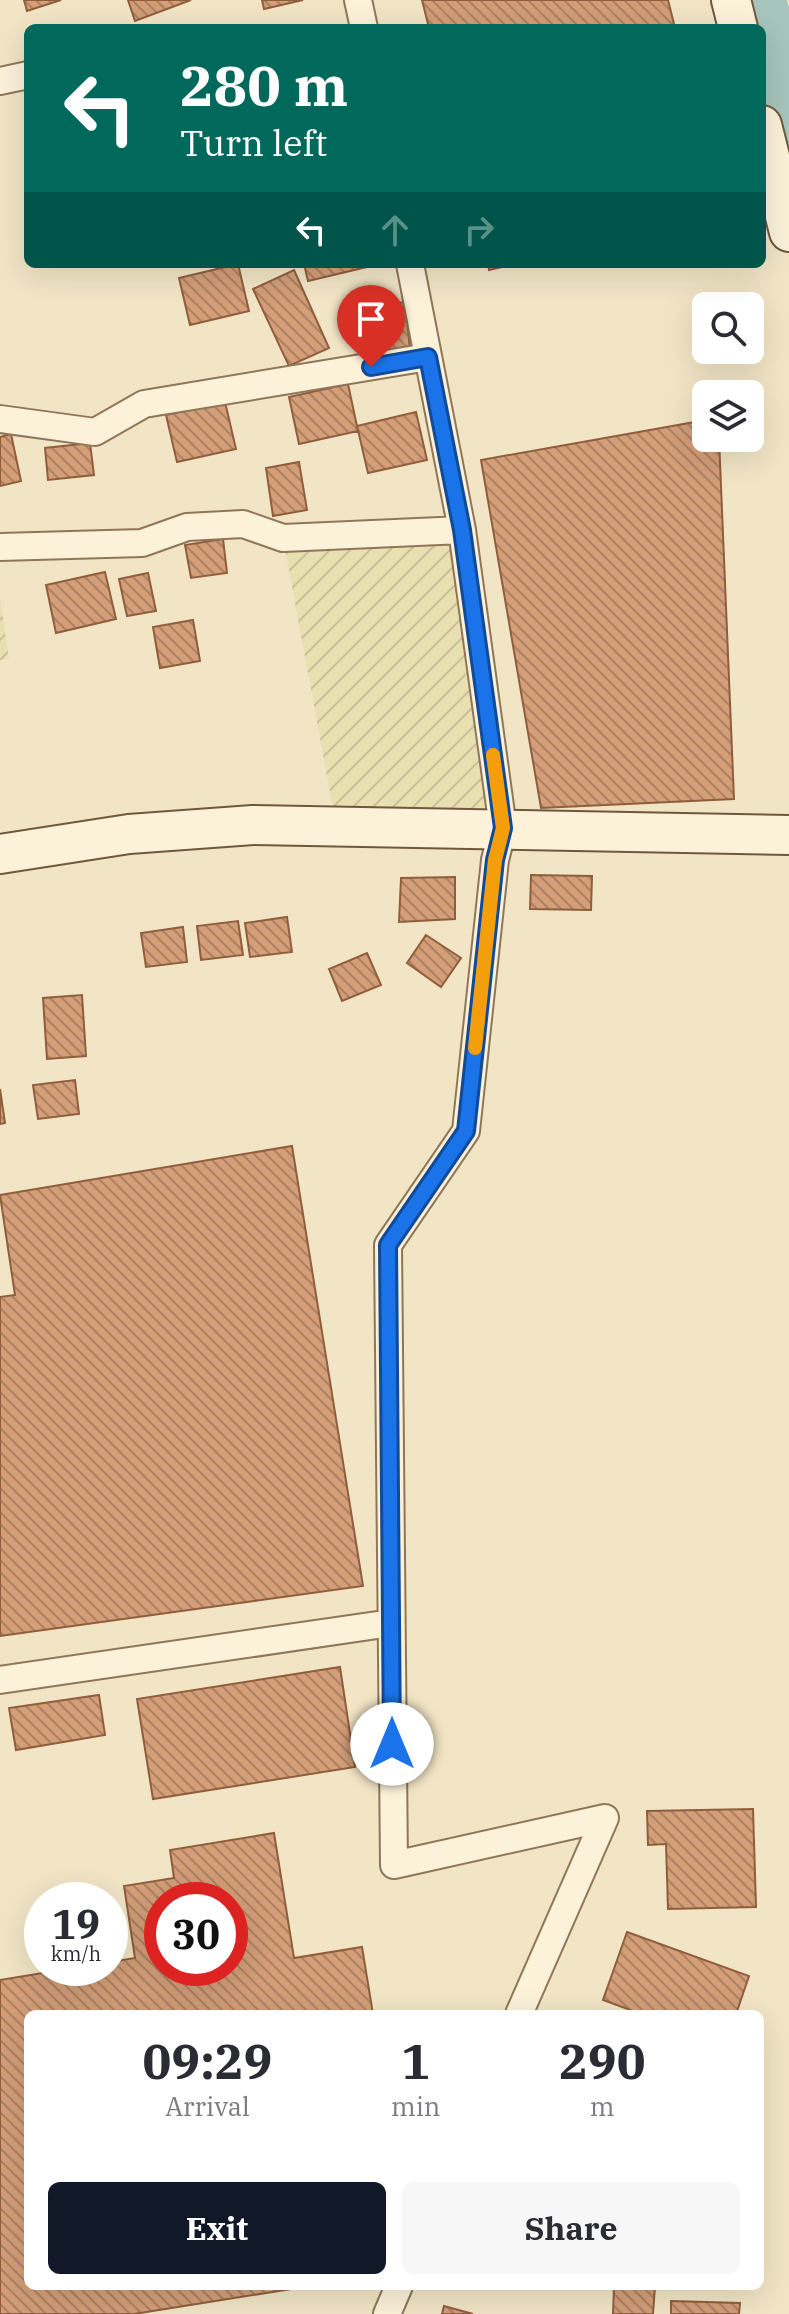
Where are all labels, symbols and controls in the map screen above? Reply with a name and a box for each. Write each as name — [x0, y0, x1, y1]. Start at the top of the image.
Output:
text: 280 m — [180, 49, 348, 121]
icon: left — [48, 56, 152, 160]
text: Turn left — [180, 119, 327, 166]
icon: left — [289, 208, 333, 252]
icon: ahead — [373, 208, 417, 252]
icon: right — [457, 208, 501, 252]
pin — [337, 285, 405, 367]
map controls — [692, 292, 764, 452]
button: search — [692, 292, 764, 364]
icon: arrive — [349, 297, 393, 341]
button: layers — [692, 380, 764, 452]
position arrow — [350, 1702, 434, 1786]
speed limit sign: 30 — [144, 1882, 248, 1986]
text: 19 — [52, 1898, 100, 1950]
text: km/h — [51, 1940, 101, 1967]
text: 09:29 — [143, 2030, 272, 2092]
text: 1 — [401, 2030, 430, 2092]
text: 290 — [559, 2030, 645, 2092]
text: Arrival — [165, 2089, 250, 2123]
text: min — [391, 2089, 440, 2123]
text: m — [590, 2089, 615, 2123]
button: Exit — [48, 2182, 386, 2274]
button: Share — [402, 2182, 740, 2274]

